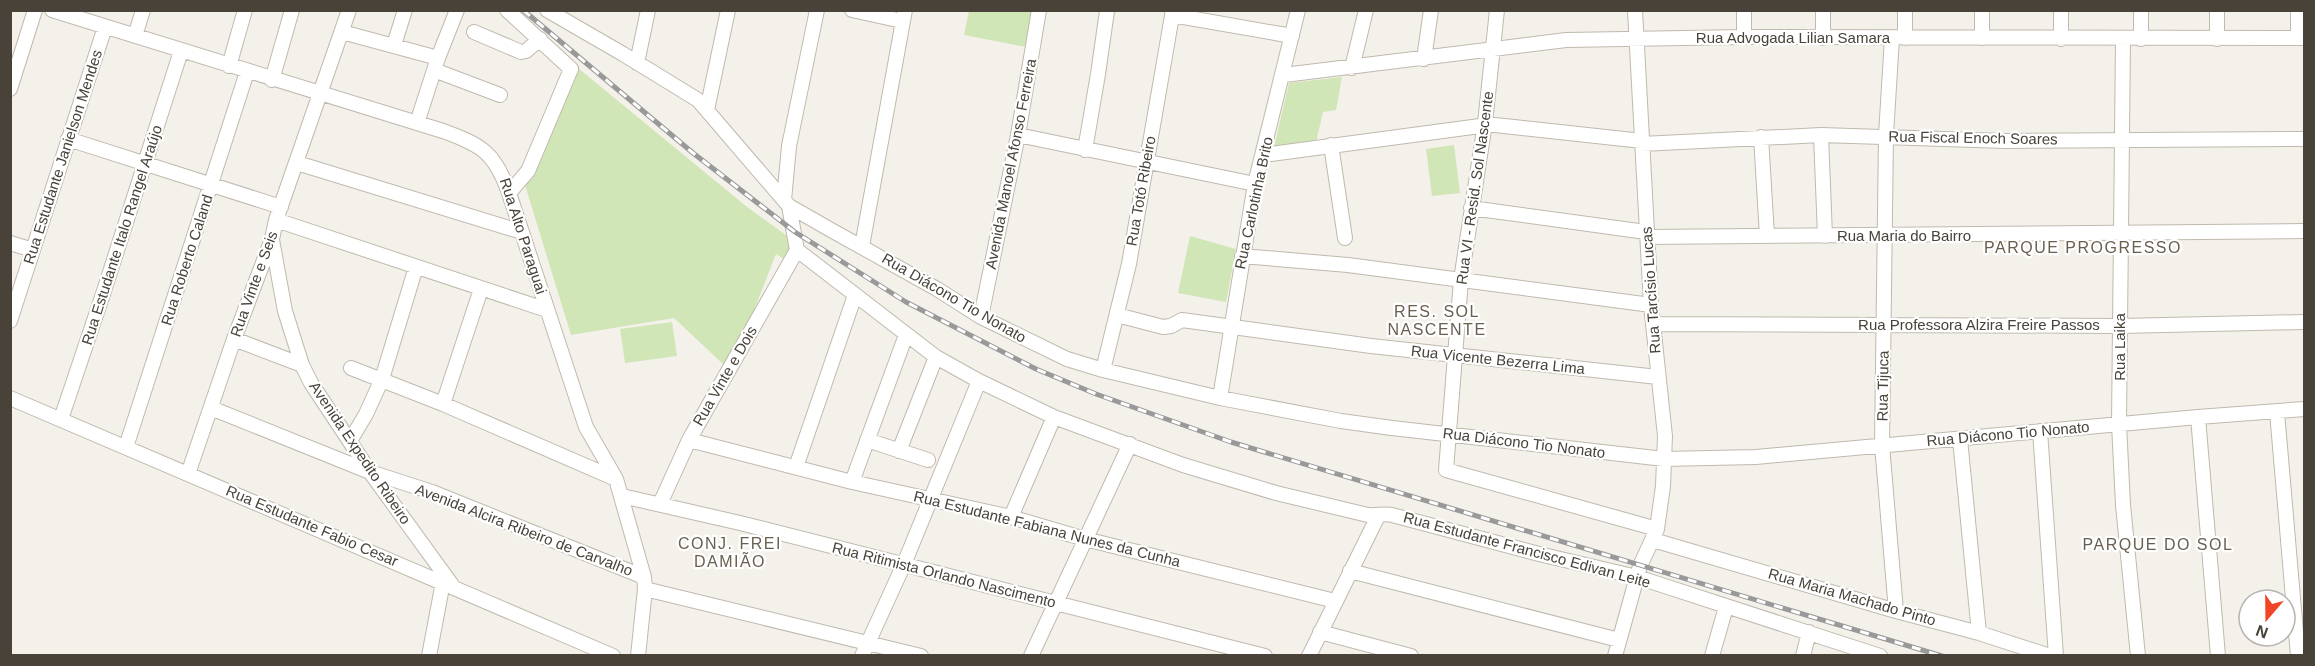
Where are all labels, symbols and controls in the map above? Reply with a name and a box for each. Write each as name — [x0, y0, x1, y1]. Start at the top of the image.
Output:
street label: Rua Advogada Lilian Samara — [1696, 29, 1891, 46]
street label: Rua Estudante Janielson Mendes — [20, 48, 105, 266]
street label: Avenida Manoel Afonso Ferreira — [982, 57, 1039, 271]
street label: Rua VI - Resid. Sol Nascente — [1453, 90, 1496, 286]
street label: Rua Estudante Italo Rangel Araújo — [78, 123, 165, 347]
street label: Rua Fiscal Enoch Soares — [1888, 128, 2058, 147]
street label: Rua Totó Ribeiro — [1122, 135, 1159, 247]
street label: Rua Carlotinha Brito — [1231, 135, 1276, 271]
street label: Rua Alto Paraguai — [497, 176, 550, 296]
street label: Rua Roberto Caland — [157, 192, 216, 328]
street label: Rua Tarcísio Lucas — [1638, 226, 1663, 354]
street label: Rua Maria do Bairro — [1837, 227, 1971, 244]
street label: Rua Vinte e Seis — [226, 229, 281, 339]
district label: PARQUE PROGRESSO — [1984, 239, 2182, 256]
street label: Rua Diácono Tio Nonato — [879, 249, 1029, 346]
district label: RES. SOL NASCENTE — [1387, 303, 1487, 338]
street label: Rua Laika — [2111, 313, 2128, 381]
street label: Rua Professora Alzira Freire Passos — [1858, 316, 2100, 333]
street label: Rua Vinte e Dois — [689, 323, 760, 429]
street label: Rua Vicente Bezerra Lima — [1410, 342, 1587, 377]
street label: Rua Tijuca — [1873, 350, 1892, 422]
street label: Avenida Expedito Ribeiro — [306, 378, 414, 527]
street label: Rua Diácono Tio Nonato — [1926, 418, 2090, 449]
street label: Rua Diácono Tio Nonato — [1442, 424, 1606, 461]
street label: Avenida Alcira Ribeiro de Carvalho — [413, 480, 635, 579]
street label: Rua Estudante Fabio Cesar — [224, 482, 401, 570]
street label: Rua Estudante Fabiana Nunes da Cunha — [912, 487, 1183, 570]
street label: Rua Estudante Francisco Edivan Leite — [1402, 508, 1653, 591]
district label: CONJ. FREI DAMIÃO — [678, 535, 782, 570]
district label: PARQUE DO SOL — [2083, 536, 2233, 553]
street label: Rua Ritimista Orlando Nascimento — [830, 538, 1058, 611]
street label: Rua Maria Machado Pinto — [1766, 564, 1938, 629]
north arrow — [2237, 588, 2297, 648]
text: N — [2254, 622, 2270, 642]

